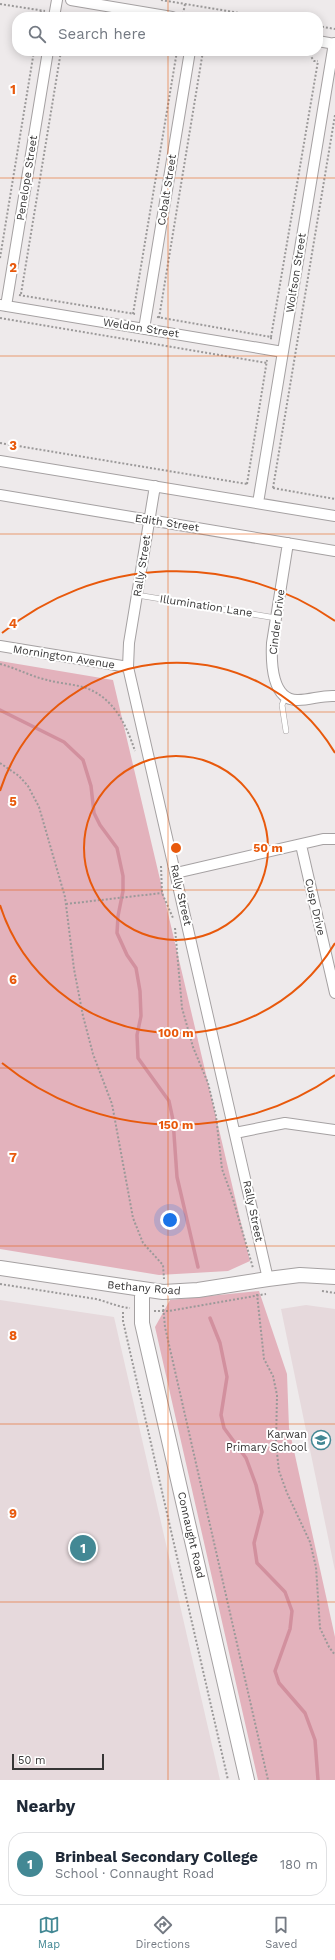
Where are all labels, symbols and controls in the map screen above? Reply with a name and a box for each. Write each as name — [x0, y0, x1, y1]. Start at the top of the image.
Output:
search box — [12, 12, 323, 56]
icon: search — [26, 23, 48, 45]
text: Search here — [58, 25, 146, 43]
text: 1 — [10, 82, 16, 97]
street label: Penelope Street — [14, 134, 40, 222]
street label: Cobalt Street — [155, 153, 179, 227]
street label: Wolfson Street — [283, 232, 309, 314]
text: 2 — [9, 260, 17, 275]
street label: Weldon Street — [102, 316, 180, 341]
text: 3 — [9, 438, 17, 453]
street label: Edith Street — [134, 512, 200, 535]
street label: Rally Street — [131, 534, 153, 598]
street label: Cinder Drive — [267, 589, 287, 655]
street label: Illumination Lane — [159, 592, 253, 620]
text: 4 — [9, 616, 18, 631]
street label: Mornington Avenue — [12, 643, 116, 671]
text: 5 — [9, 794, 17, 809]
centre of rings — [169, 841, 183, 855]
text: 50 m — [253, 841, 283, 855]
street label: Rally Street — [168, 863, 194, 927]
street label: Cusp Drive — [302, 877, 328, 937]
text: 6 — [9, 972, 17, 987]
text: 100 m — [158, 1026, 194, 1040]
text: 150 m — [159, 1118, 193, 1132]
text: 7 — [9, 1150, 17, 1165]
street label: Rally Street — [240, 1179, 266, 1243]
your location — [160, 1210, 180, 1230]
street label: Bethany Road — [107, 1278, 181, 1298]
text: 8 — [9, 1328, 17, 1343]
place label: Karwan Primary School — [226, 1428, 308, 1454]
school or university icon: Karwan Primary School — [310, 1429, 332, 1451]
street label: Connaught Road — [175, 1490, 207, 1580]
text: 9 — [9, 1506, 17, 1521]
pin: 1 — [70, 1533, 96, 1563]
scale bar — [12, 1752, 104, 1771]
text: 50 m — [18, 1754, 45, 1767]
text: Nearby — [16, 1796, 75, 1816]
text: Brinbeal Secondary College — [55, 1848, 258, 1866]
text: 1 — [27, 1857, 33, 1872]
text: 180 m — [280, 1857, 318, 1872]
text: School · Connaught Road — [55, 1866, 214, 1881]
tab: Map — [38, 1914, 60, 1951]
tab: Directions — [136, 1914, 190, 1951]
tab: Saved — [265, 1914, 297, 1951]

